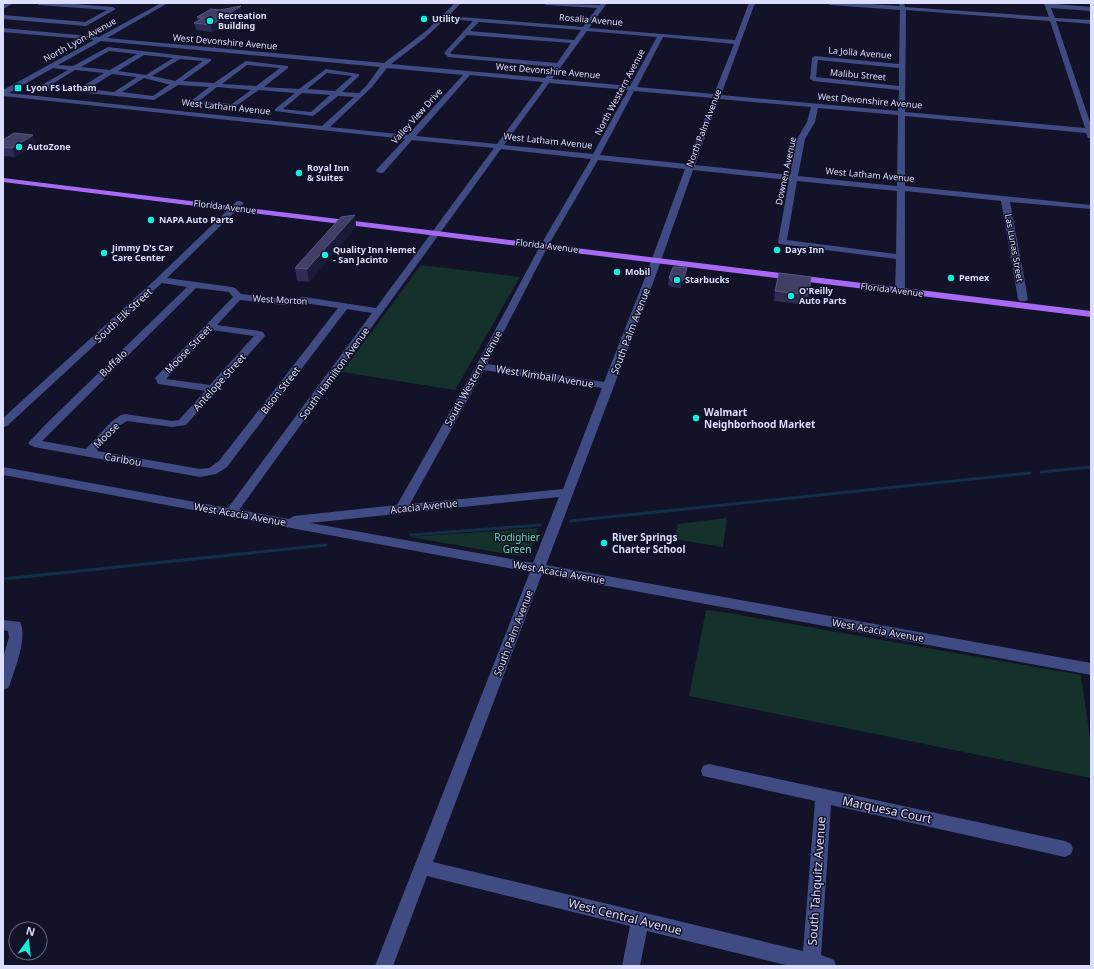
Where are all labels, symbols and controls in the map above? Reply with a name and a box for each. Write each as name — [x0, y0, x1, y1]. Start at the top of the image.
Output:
place label: Recreation Building — [218, 9, 267, 32]
street label: Rosalia Avenue — [559, 10, 624, 29]
place label: Utility — [432, 12, 461, 25]
street label: North Lyon Avenue — [41, 14, 119, 65]
marker: Utility — [419, 14, 429, 24]
marker: Recreation Building — [205, 16, 215, 26]
street label: West Devonshire Avenue — [172, 30, 278, 53]
street label: La Jolla Avenue — [828, 43, 892, 62]
street label: North Western Avenue — [591, 46, 648, 137]
street label: West Devonshire Avenue — [495, 59, 601, 82]
street label: Malibu Street — [829, 66, 887, 84]
place label: Lyon FS Latham — [26, 81, 97, 94]
marker: Lyon FS Latham — [13, 83, 23, 93]
street label: Valley View Drive — [388, 85, 445, 146]
street label: North Palm Avenue — [683, 87, 724, 169]
street label: West Devonshire Avenue — [817, 89, 923, 112]
street label: West Latham Avenue — [181, 95, 271, 118]
street label: West Latham Avenue — [503, 129, 593, 152]
street label: Downen Avenue — [772, 136, 799, 206]
place label: AutoZone — [27, 140, 71, 153]
marker: AutoZone — [14, 142, 24, 152]
place label: Royal Inn & Suites — [307, 161, 349, 184]
street label: West Latham Avenue — [825, 164, 915, 185]
marker: Royal Inn & Suites — [294, 168, 304, 178]
street label: Florida Avenue — [193, 196, 257, 217]
place label: NAPA Auto Parts — [159, 213, 234, 226]
street label: Las Lunas Street — [1002, 213, 1027, 284]
marker: NAPA Auto Parts — [146, 215, 156, 225]
street label: Florida Avenue — [515, 235, 579, 256]
place label: Jimmy D's Car Care Center — [111, 241, 173, 264]
place label: Quality Inn Hemet - San Jacinto — [333, 243, 416, 266]
place label: Days Inn — [785, 243, 824, 256]
marker: Days Inn — [772, 245, 782, 255]
marker: Jimmy D's Car Care Center — [99, 248, 109, 258]
marker: Quality Inn Hemet - San Jacinto — [320, 250, 330, 260]
place label: Mobil — [625, 265, 650, 278]
marker: Mobil — [612, 267, 622, 277]
place label: Pemex — [959, 271, 990, 284]
place label: Starbucks — [685, 273, 730, 286]
marker: Pemex — [946, 273, 956, 283]
marker: Starbucks — [672, 275, 682, 285]
street label: Florida Avenue — [860, 279, 924, 300]
street label: South Elk Street — [91, 284, 155, 345]
place label: O'Reilly Auto Parts — [799, 284, 847, 307]
street label: South Palm Avenue — [607, 285, 653, 376]
marker: O'Reilly Auto Parts — [786, 291, 796, 301]
street label: West Morton — [252, 292, 308, 307]
street label: Moose Street — [161, 322, 215, 376]
street label: South Hamilton Avenue — [296, 324, 373, 422]
street label: South Western Avenue — [441, 328, 505, 428]
street label: Buffalo — [96, 346, 130, 380]
street label: Antelope Street — [189, 350, 249, 414]
street label: West Kimball Avenue — [495, 361, 595, 391]
street label: Bison Street — [257, 363, 303, 417]
place label: Walmart Neighborhood Market — [704, 405, 816, 431]
marker: Walmart Neighborhood Market — [691, 413, 701, 423]
street label: Moose — [90, 419, 122, 451]
street label: Caribou — [104, 449, 142, 469]
street label: Acacia Avenue — [390, 495, 459, 516]
street label: West Acacia Avenue — [193, 499, 287, 529]
park label: Rodighier Green — [494, 530, 540, 556]
place label: River Springs Charter School — [612, 530, 685, 556]
marker: River Springs Charter School — [599, 538, 609, 548]
street label: West Acacia Avenue — [512, 557, 606, 587]
street label: South Palm Avenue — [490, 587, 536, 678]
street label: West Acacia Avenue — [831, 615, 925, 645]
street label: Marquesa Court — [841, 792, 934, 827]
street label: South Tahquitz Avenue — [804, 816, 829, 946]
street label: West Central Avenue — [566, 894, 684, 939]
north arrow — [8, 921, 48, 961]
text: N — [24, 922, 37, 939]

